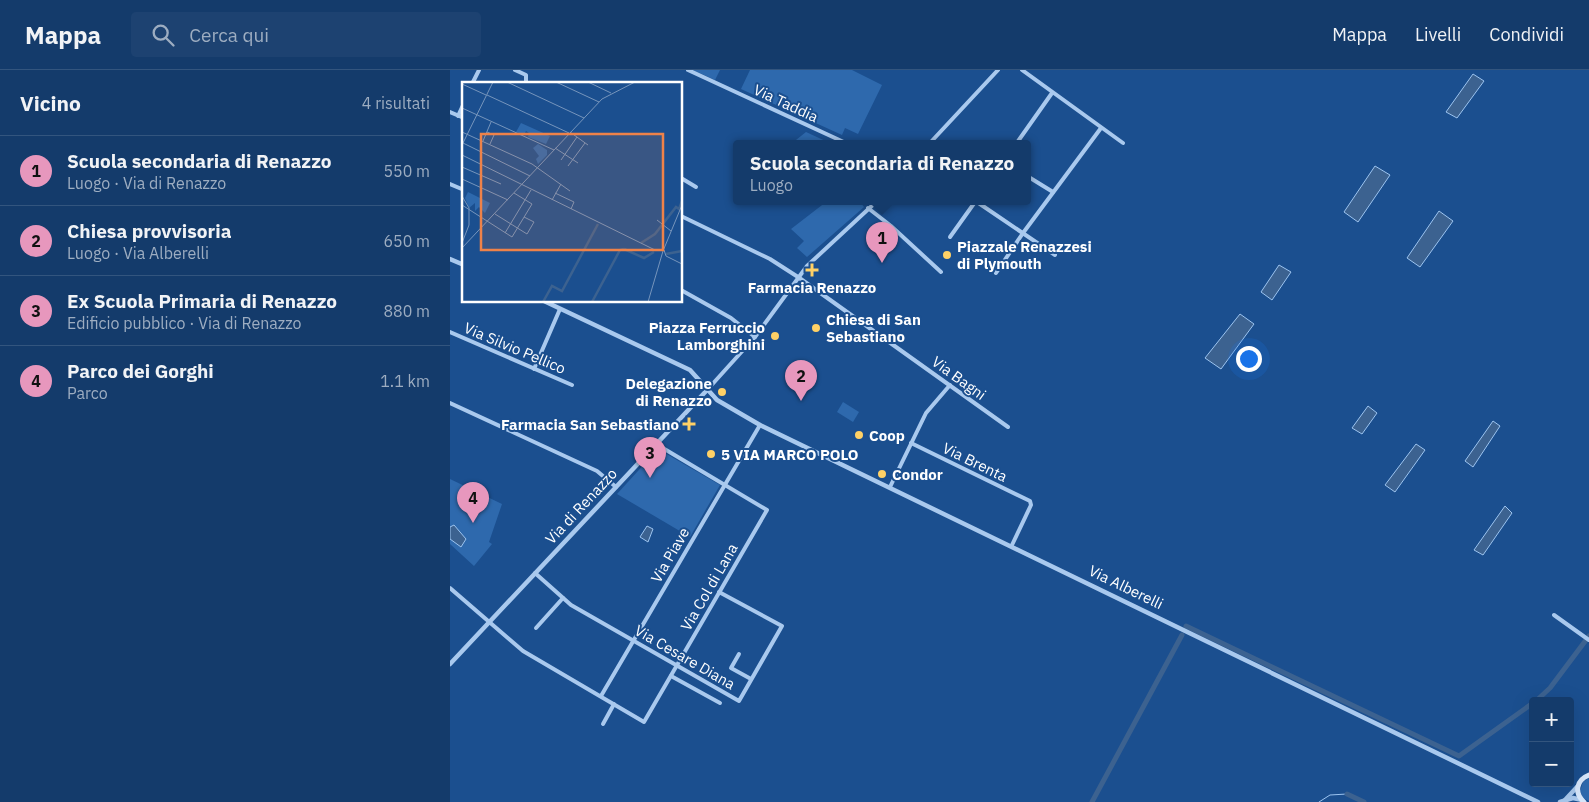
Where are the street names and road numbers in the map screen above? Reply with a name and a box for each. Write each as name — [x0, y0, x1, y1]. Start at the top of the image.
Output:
street label: Via Taddia — [751, 80, 821, 126]
street label: Via Silvio Pellico — [461, 318, 569, 378]
street label: Via Bagni — [928, 352, 990, 404]
street label: Via Brenta — [940, 438, 1010, 486]
street label: Via di Renazzo — [541, 464, 621, 548]
street label: Via Piave — [647, 524, 693, 586]
street label: Via Col di Lana — [676, 540, 742, 634]
street label: Via Alberelli — [1086, 561, 1166, 613]
street label: Via Cesare Diana — [631, 621, 739, 693]

